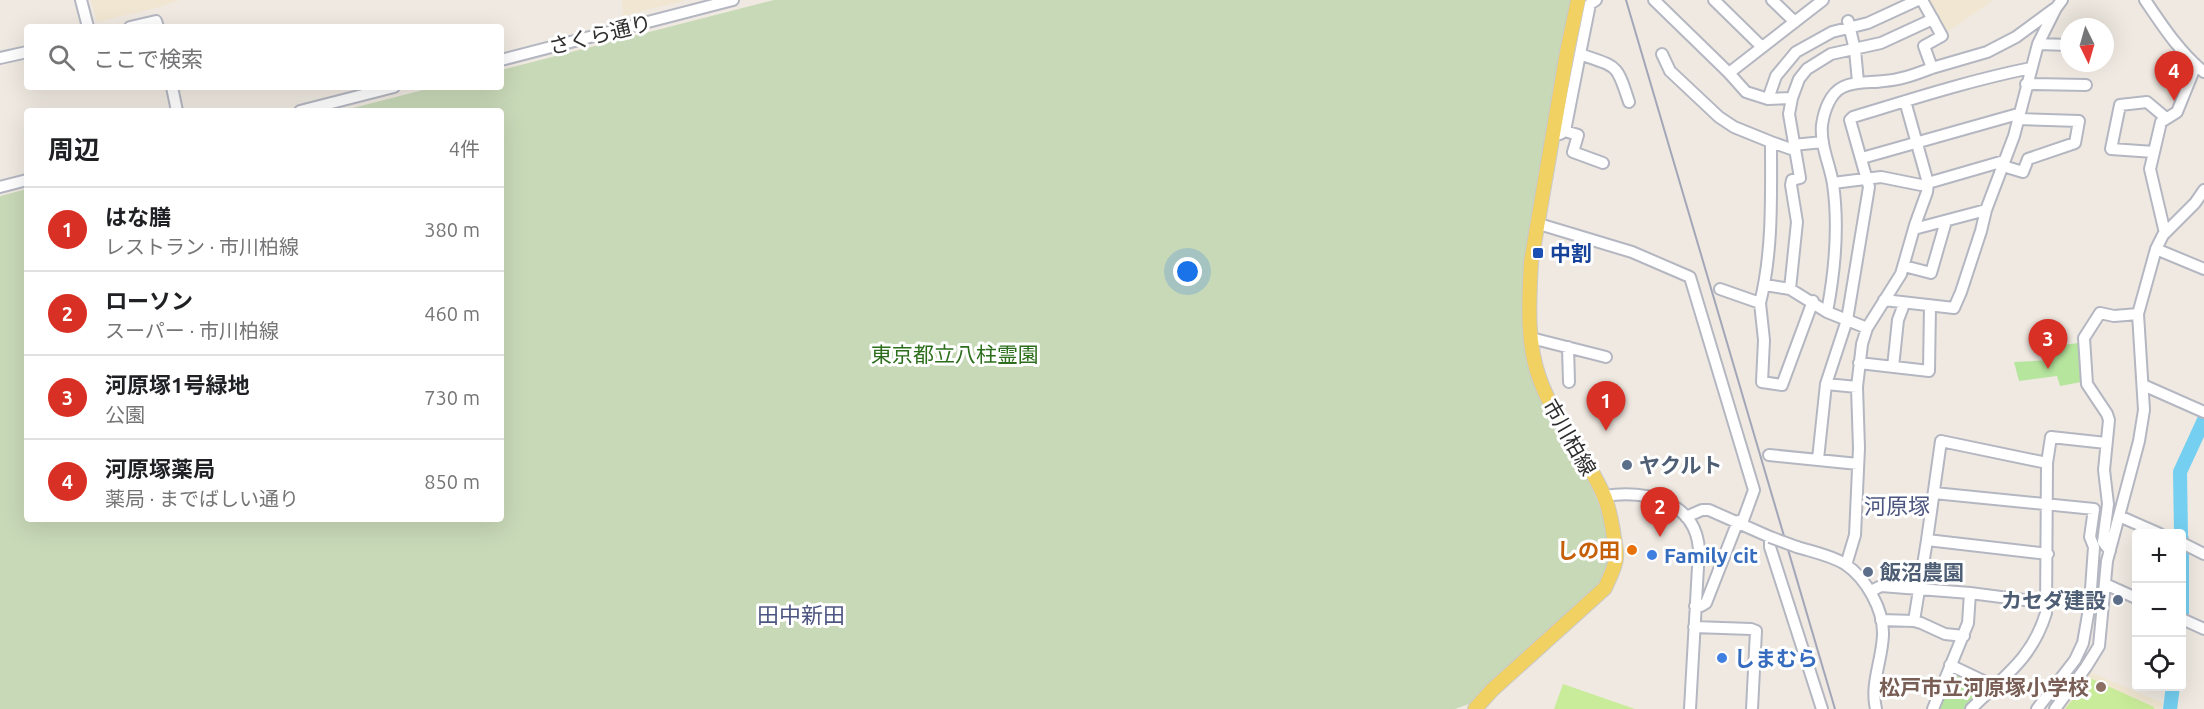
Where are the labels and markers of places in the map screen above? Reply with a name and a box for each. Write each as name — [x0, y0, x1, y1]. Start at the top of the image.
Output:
pin: 4 — [2154, 51, 2194, 101]
place label: 中割 — [1550, 241, 1592, 265]
marker: 中割 — [1531, 246, 1545, 260]
pin: 3 — [2028, 320, 2068, 369]
pin: 1 — [1586, 382, 1626, 431]
place label: ヤクルト — [1639, 453, 1722, 477]
marker: ヤクルト — [1620, 458, 1634, 472]
pin: 2 — [1640, 488, 1680, 537]
place label: しの田 — [1557, 538, 1620, 562]
marker: しの田 — [1625, 543, 1639, 557]
place label: Family cit — [1664, 543, 1758, 567]
marker: Family cit — [1645, 548, 1659, 562]
place label: 飯沼農園 — [1879, 560, 1964, 584]
marker: 飯沼農園 — [1861, 565, 1875, 579]
place label: カセダ建設 — [2001, 588, 2106, 612]
marker: カセダ建設 — [2111, 593, 2125, 607]
place label: しまむら — [1734, 646, 1818, 670]
marker: しまむら — [1715, 651, 1729, 665]
place label: 松戸市立河原塚小学校 — [1879, 675, 2089, 699]
marker: 松戸市立河原塚小学校 — [2094, 680, 2108, 694]

